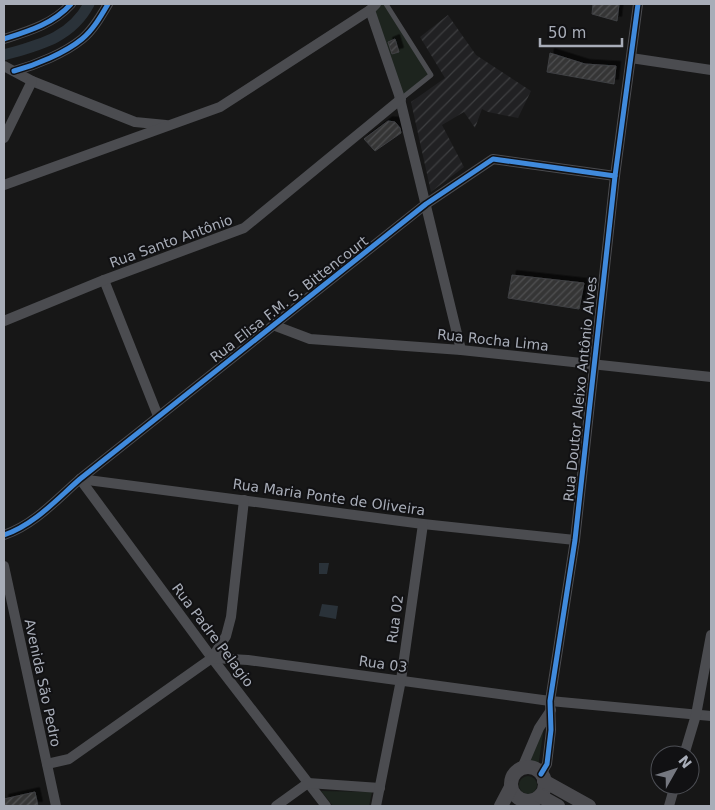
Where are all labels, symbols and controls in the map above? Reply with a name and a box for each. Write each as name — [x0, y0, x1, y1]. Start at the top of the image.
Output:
scale bar — [540, 15, 622, 47]
text: 50 m — [548, 24, 586, 42]
street label: Rua Santo Antônio — [107, 211, 235, 271]
street label: Rua Elisa F.M. S. Bittencourt — [207, 232, 371, 365]
street label: Rua Doutor Aleixo Antônio Alves — [560, 276, 600, 502]
street label: Rua Rocha Lima — [436, 326, 550, 354]
street label: Rua Maria Ponte de Oliveira — [232, 476, 426, 518]
street label: Rua Padre Pelagio — [169, 580, 257, 690]
street label: Rua 02 — [384, 594, 406, 644]
street label: Avenida São Pedro — [22, 618, 64, 748]
street label: Rua 03 — [358, 653, 408, 675]
north arrow — [650, 745, 700, 795]
text: N — [675, 752, 695, 771]

